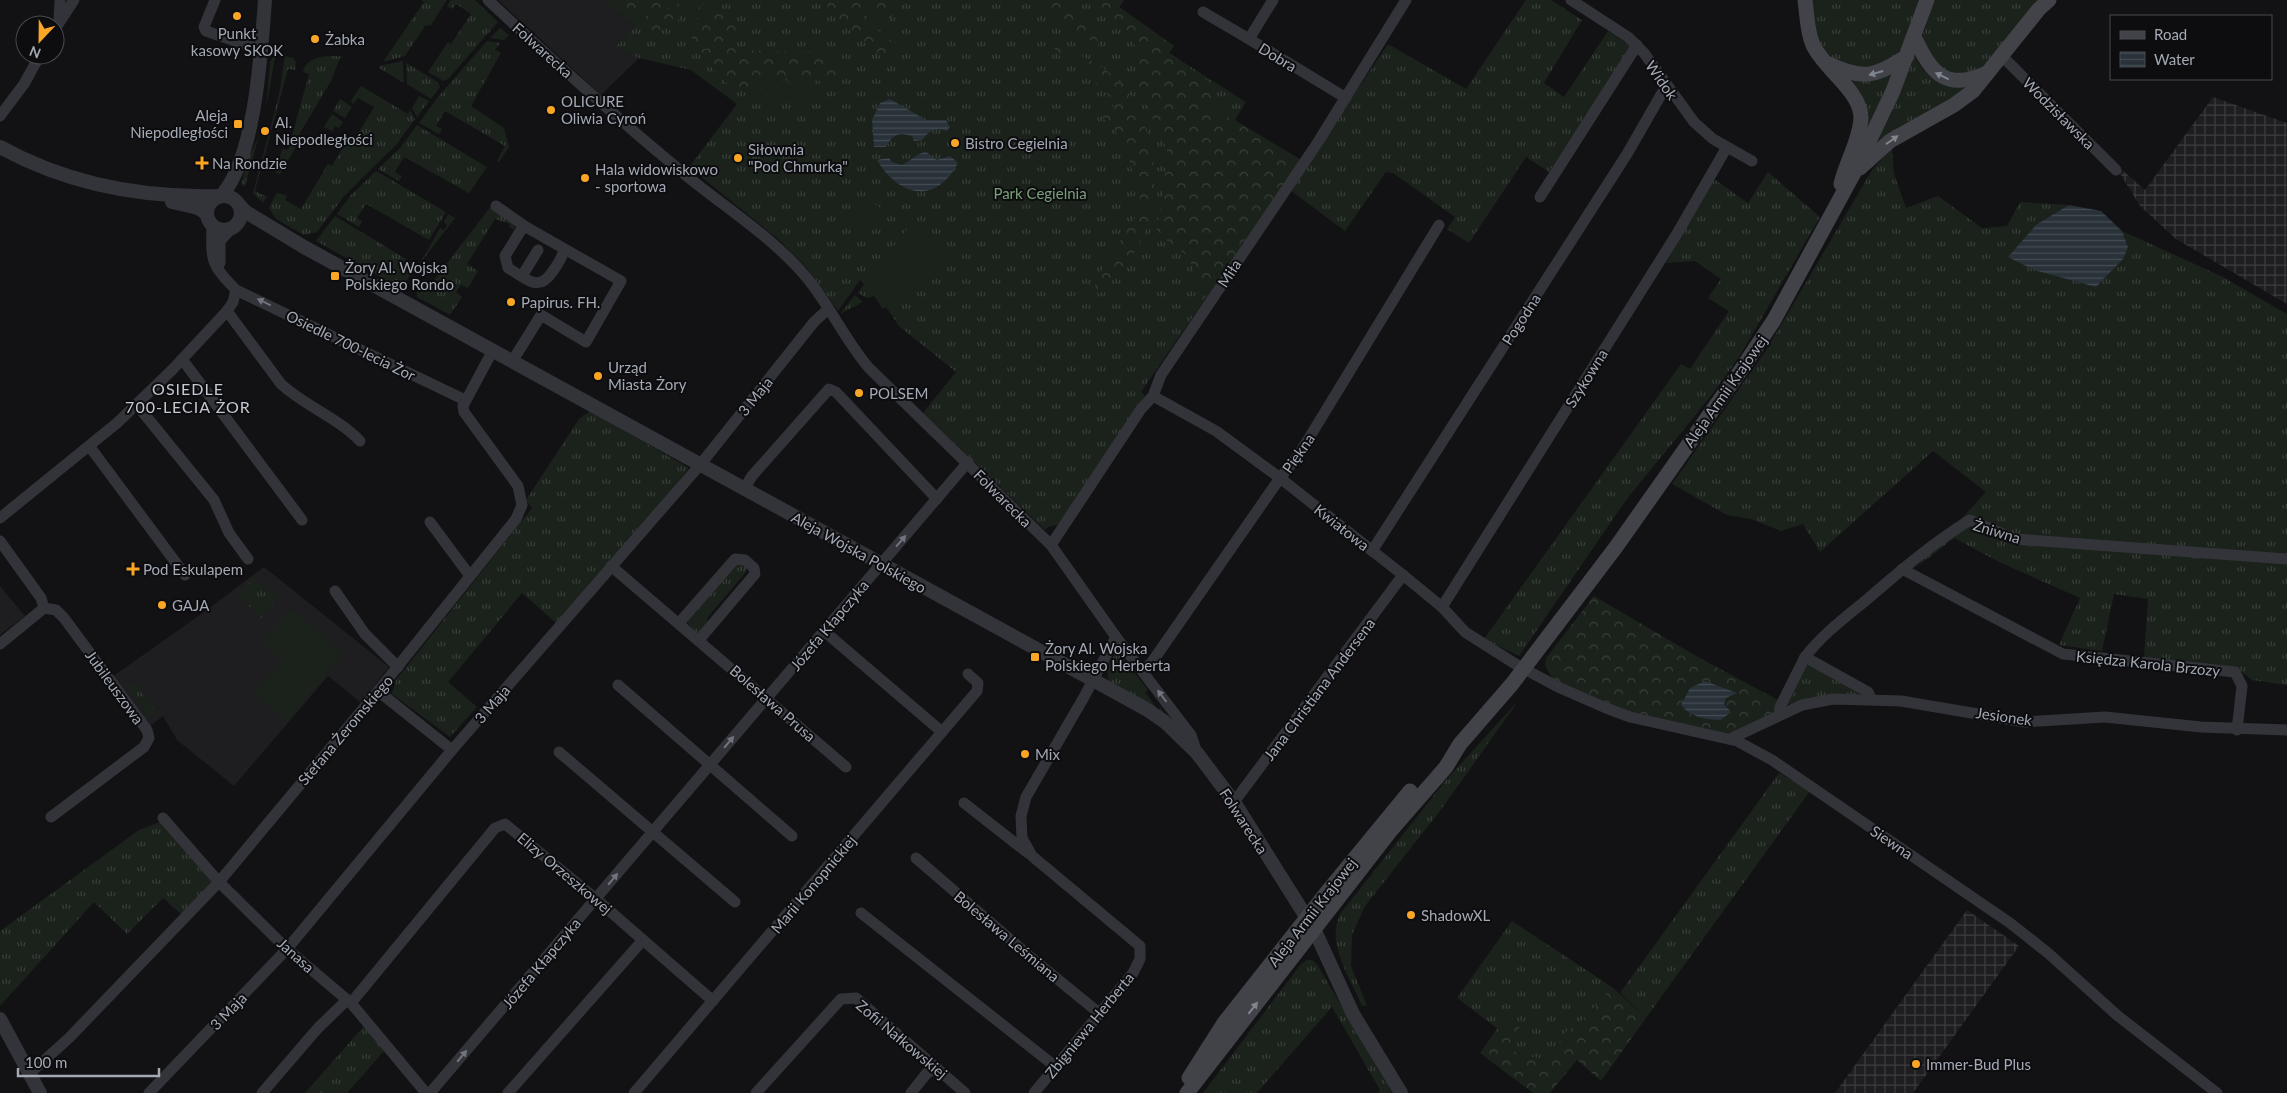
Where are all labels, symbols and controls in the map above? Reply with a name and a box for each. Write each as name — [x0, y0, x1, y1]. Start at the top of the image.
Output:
marker: Punkt kasowy SKOK — [231, 10, 243, 22]
north arrow — [15, 15, 65, 65]
legend — [2110, 15, 2272, 80]
street label: Folwarecka — [509, 18, 577, 82]
place label: Punkt kasowy SKOK — [191, 24, 283, 59]
text: Road — [2154, 25, 2187, 43]
place label: Żabka — [325, 30, 365, 48]
marker: Żabka — [309, 33, 321, 45]
street label: Dobra — [1256, 39, 1300, 75]
text: N — [27, 43, 43, 62]
text: Water — [2154, 50, 2195, 68]
street label: Widok — [1642, 57, 1682, 103]
one-way arrow — [1868, 69, 1883, 77]
one-way arrow — [1935, 72, 1950, 80]
street label: Wodzisławska — [2019, 73, 2099, 153]
place label: OLICURE Oliwia Cyroń — [561, 92, 646, 127]
marker: OLICURE Oliwia Cyroń — [545, 104, 557, 116]
place label: Aleja Niepodległości — [130, 106, 228, 141]
place label: Al. Niepodległości — [275, 113, 373, 148]
marker: Aleja Niepodległości — [232, 118, 244, 130]
marker: Al. Niepodległości — [259, 125, 271, 137]
place label: Bistro Cegielnia — [965, 134, 1068, 152]
one-way arrow — [1885, 135, 1899, 145]
marker: Bistro Cegielnia — [949, 137, 961, 149]
place label: Siłownia "Pod Chmurką" — [748, 140, 848, 175]
marker: Siłownia "Pod Chmurką" — [732, 152, 744, 164]
place label: Na Rondzie — [212, 154, 287, 172]
marker: Na Rondzie — [196, 157, 208, 169]
place label: Hala widowiskowo - sportowa — [595, 160, 718, 195]
marker: Hala widowiskowo - sportowa — [579, 172, 591, 184]
park label: Park Cegielnia — [993, 184, 1087, 202]
street label: Miła — [1213, 256, 1245, 290]
place label: Żory Al. Wojska Polskiego Rondo — [345, 258, 454, 293]
marker: Żory Al. Wojska Polskiego Rondo — [329, 270, 341, 282]
street label: Pogodna — [1498, 290, 1544, 348]
place label: Papirus. FH. — [521, 293, 600, 311]
marker: Papirus. FH. — [505, 296, 517, 308]
one-way arrow — [256, 298, 271, 306]
street label: Osiedle 700-lecia Żor — [283, 306, 419, 384]
street label: Aleja Armii Krajowej — [1680, 331, 1770, 451]
street label: Szykowna — [1561, 345, 1611, 411]
place label: Urząd Miasta Żory — [608, 358, 687, 393]
marker: Urząd Miasta Żory — [592, 370, 604, 382]
street label: 3 Maja — [734, 373, 776, 419]
district label: OSIEDLE 700-LECIA ŻOR — [125, 379, 251, 416]
place label: POLSEM — [869, 384, 928, 402]
marker: POLSEM — [853, 387, 865, 399]
street label: Piękna — [1278, 430, 1318, 476]
street label: Folwarecka — [970, 465, 1036, 531]
street label: Kwiatowa — [1311, 500, 1373, 554]
street label: Aleja Wojska Polskiego — [789, 508, 929, 596]
street label: Żniwna — [1971, 515, 2023, 547]
one-way arrow — [895, 535, 906, 548]
place label: Pod Eskulapem — [143, 560, 243, 578]
marker: Pod Eskulapem — [127, 563, 139, 575]
street label: Józefa Kłapczyka — [786, 576, 872, 674]
place label: GAJA — [172, 596, 210, 614]
marker: GAJA — [156, 599, 168, 611]
street label: Jana Christiana Andersena — [1260, 614, 1378, 764]
place label: Żory Al. Wojska Polskiego Herberta — [1045, 639, 1171, 674]
street label: Księdza Karola Brzozy — [2075, 646, 2221, 680]
street label: Jubileuszowa — [82, 647, 148, 727]
marker: Żory Al. Wojska Polskiego Herberta — [1029, 651, 1041, 663]
street label: Bolesława Prusa — [726, 661, 820, 745]
street label: Stefana Żeromskiego — [294, 671, 396, 789]
street label: 3 Maja — [471, 681, 513, 727]
one-way arrow — [1157, 689, 1167, 703]
street label: Jesionek — [1975, 703, 2034, 729]
one-way arrow — [724, 735, 735, 748]
place label: Mix — [1035, 745, 1060, 763]
marker: Mix — [1019, 748, 1031, 760]
street label: Folwarecka — [1216, 785, 1272, 857]
street label: Siewna — [1867, 821, 1917, 863]
street label: Elizy Orzeszkowej — [514, 828, 616, 918]
street label: Marii Konopnickiej — [767, 831, 859, 937]
street label: Aleja Armii Krajowej — [1264, 854, 1360, 970]
one-way arrow — [607, 873, 618, 886]
street label: Bolesława Leśmiana — [951, 887, 1063, 985]
place label: ShadowXL — [1421, 906, 1491, 924]
marker: ShadowXL — [1405, 909, 1417, 921]
street label: Józefa Kłapczyka — [498, 914, 584, 1012]
street label: Janasa — [274, 934, 318, 976]
street label: Zbigniewa Herberta — [1041, 969, 1137, 1081]
street label: 3 Maja — [206, 989, 250, 1033]
street label: Zofii Nałkowskiej — [853, 996, 951, 1082]
one-way arrow — [1248, 1001, 1258, 1015]
scale bar — [18, 1046, 159, 1078]
one-way arrow — [456, 1050, 467, 1062]
text: 100 m — [25, 1053, 67, 1071]
place label: Immer-Bud Plus — [1926, 1055, 2031, 1073]
marker: Immer-Bud Plus — [1910, 1058, 1922, 1070]

